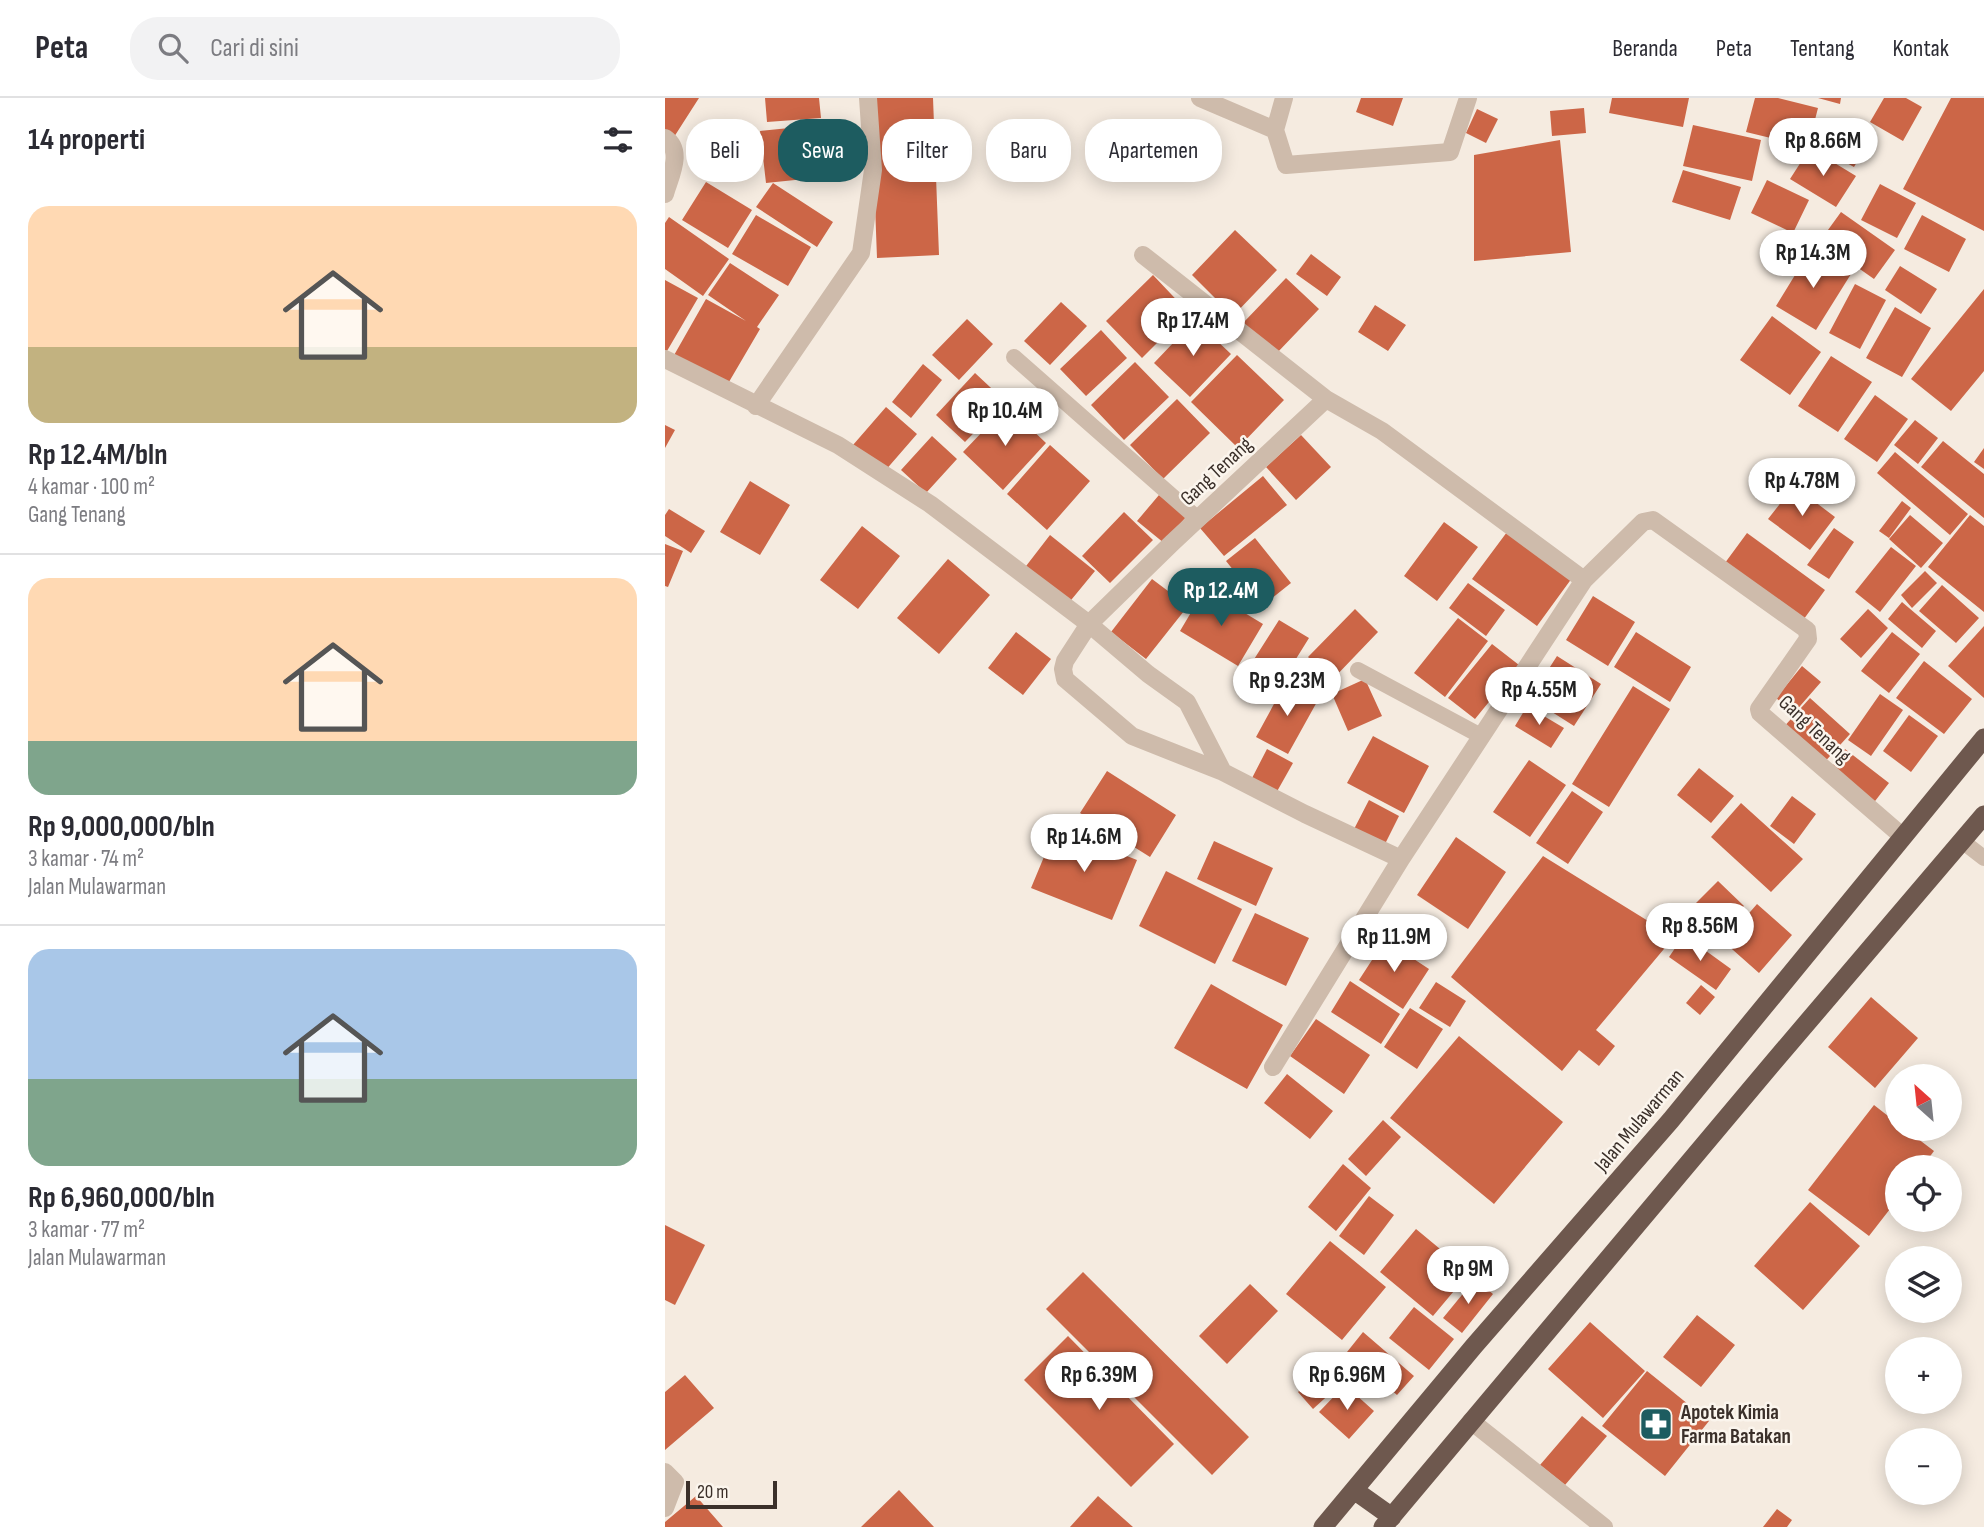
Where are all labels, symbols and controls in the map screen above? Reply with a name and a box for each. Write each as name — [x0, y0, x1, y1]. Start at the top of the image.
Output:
search box — [130, 17, 620, 80]
text: Peta — [35, 28, 88, 68]
icon: search — [154, 29, 192, 67]
text: Cari di sini — [210, 33, 299, 64]
text: Beranda — [1612, 34, 1678, 63]
text: Peta — [1716, 34, 1752, 63]
text: Tentang — [1790, 34, 1855, 63]
text: Kontak — [1893, 34, 1949, 63]
pin: Rp 8.66M — [1751, 118, 1895, 178]
chip: Beli — [686, 119, 764, 182]
chip: Sewa — [778, 119, 868, 182]
chip: Filter — [882, 119, 972, 182]
chip: Baru — [986, 119, 1071, 182]
chip: Apartemen — [1085, 119, 1222, 182]
icon: filters — [599, 121, 637, 159]
text: 14 properti — [28, 122, 145, 158]
text: Rp 8.66M — [1785, 127, 1861, 155]
pin: Rp 14.3M — [1741, 230, 1885, 290]
text: Rp 14.3M — [1776, 239, 1850, 267]
icon: home — [270, 252, 396, 378]
pin: Rp 17.4M — [1121, 299, 1265, 358]
text: Rp 17.4M — [1157, 307, 1229, 335]
pin: Rp 10.4M — [933, 388, 1077, 448]
text: Rp 10.4M — [968, 397, 1042, 425]
street label: Gang Tenang — [1175, 432, 1257, 511]
text: Rp 12.4M/bln — [28, 437, 168, 473]
pin: Rp 4.78M — [1730, 458, 1874, 518]
text: Rp 4.78M — [1764, 467, 1840, 495]
text: 4 kamar · 100 m² — [28, 473, 155, 501]
text: Gang Tenang — [28, 501, 126, 529]
pin: Rp 12.4M — [1149, 568, 1293, 628]
text: Rp 12.4M — [1184, 577, 1258, 605]
icon: home — [270, 624, 396, 750]
pin: Rp 9.23M — [1215, 658, 1359, 718]
text: Rp 9.23M — [1249, 667, 1325, 695]
pin: Rp 4.55M — [1467, 668, 1611, 727]
text: Rp 4.55M — [1501, 676, 1577, 704]
street label: Gang Tenang — [1774, 690, 1856, 769]
text: Rp 9,000,000/bln — [28, 809, 215, 845]
pin: Rp 14.6M — [1012, 814, 1156, 874]
text: Rp 14.6M — [1047, 823, 1121, 851]
text: 3 kamar · 74 m² — [28, 845, 144, 873]
text: Jalan Mulawarman — [28, 873, 166, 901]
pin: Rp 8.56M — [1628, 904, 1772, 963]
text: Rp 8.56M — [1662, 912, 1738, 940]
pin: Rp 11.9M — [1322, 914, 1466, 974]
text: Rp 11.9M — [1357, 923, 1431, 951]
icon: home — [270, 995, 396, 1121]
street label: Jalan Mulawarman — [1589, 1064, 1689, 1177]
north arrow — [1885, 1064, 1962, 1141]
map controls — [1885, 1064, 1962, 1505]
button: locate — [1885, 1155, 1962, 1232]
text: Rp 6,960,000/bln — [28, 1180, 215, 1216]
text: 3 kamar · 77 m² — [28, 1216, 145, 1244]
text: Jalan Mulawarman — [28, 1244, 166, 1272]
pin: Rp 9M — [1419, 1246, 1517, 1306]
button: layers — [1885, 1246, 1962, 1323]
text: Rp 9M — [1443, 1255, 1493, 1283]
button: + — [1885, 1337, 1962, 1414]
pin: Rp 6.39M — [1027, 1352, 1171, 1412]
pin: Rp 6.96M — [1275, 1352, 1419, 1412]
text: Rp 6.39M — [1061, 1361, 1137, 1389]
text: Rp 6.96M — [1309, 1361, 1385, 1389]
place label: Apotek Kimia Farma Batakan — [1680, 1400, 1791, 1449]
pharmacy icon: Apotek Kimia Farma Batakan — [1637, 1405, 1675, 1443]
button: − — [1885, 1428, 1962, 1505]
scale bar — [686, 1478, 777, 1510]
text: 20 m — [697, 1481, 729, 1504]

